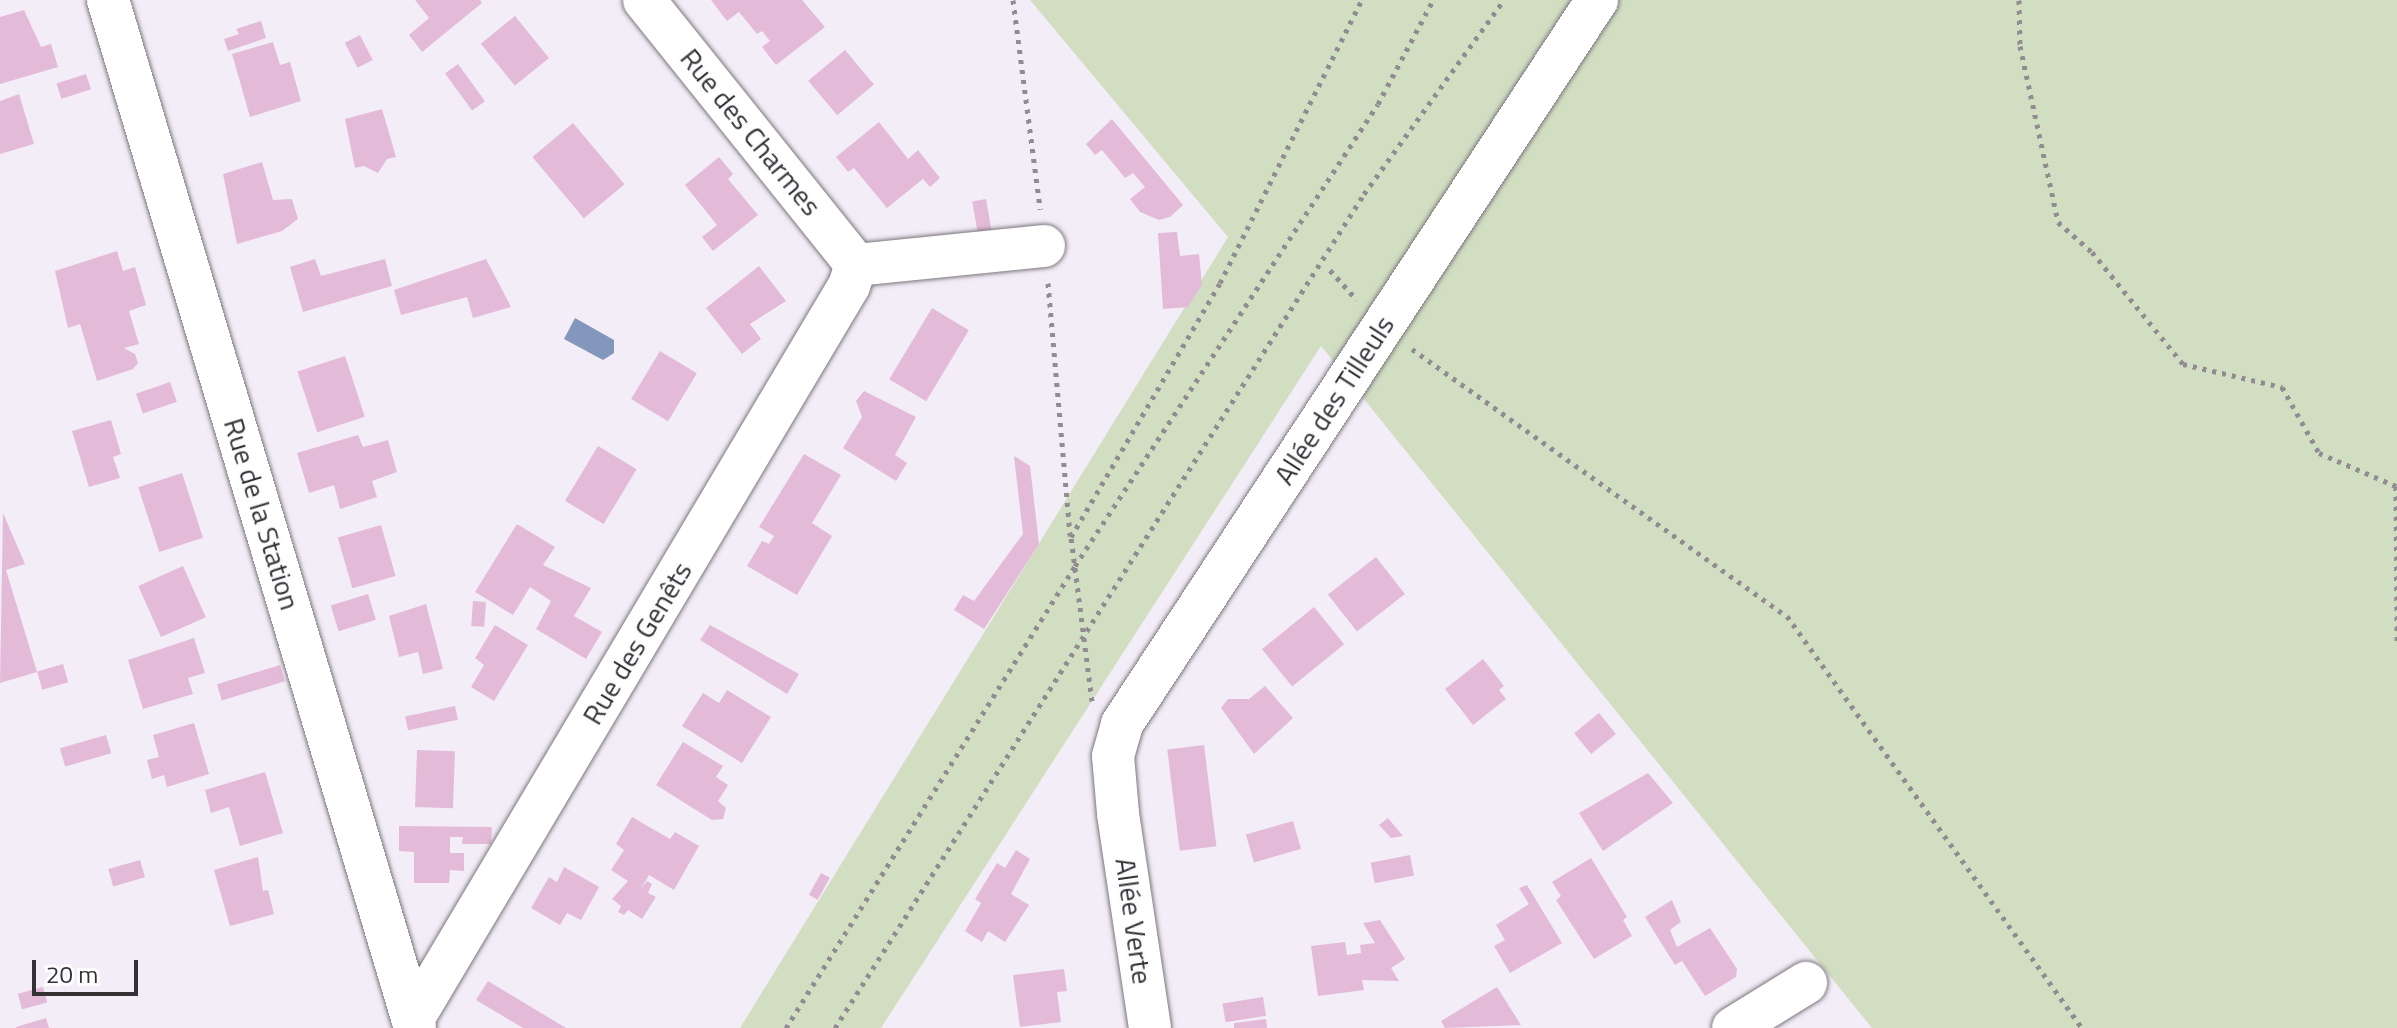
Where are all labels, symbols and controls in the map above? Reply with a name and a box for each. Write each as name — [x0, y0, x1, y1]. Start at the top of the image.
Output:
street label: Rue des Charmes — [673, 42, 829, 222]
street label: Allée des Tilleuls — [1267, 309, 1401, 491]
street label: Rue de la Station — [217, 414, 307, 614]
street label: Rue des Genêts — [575, 556, 699, 730]
street label: Allée Verte — [1109, 856, 1159, 986]
scale bar — [36, 944, 142, 994]
text: 20 m — [46, 956, 98, 992]

